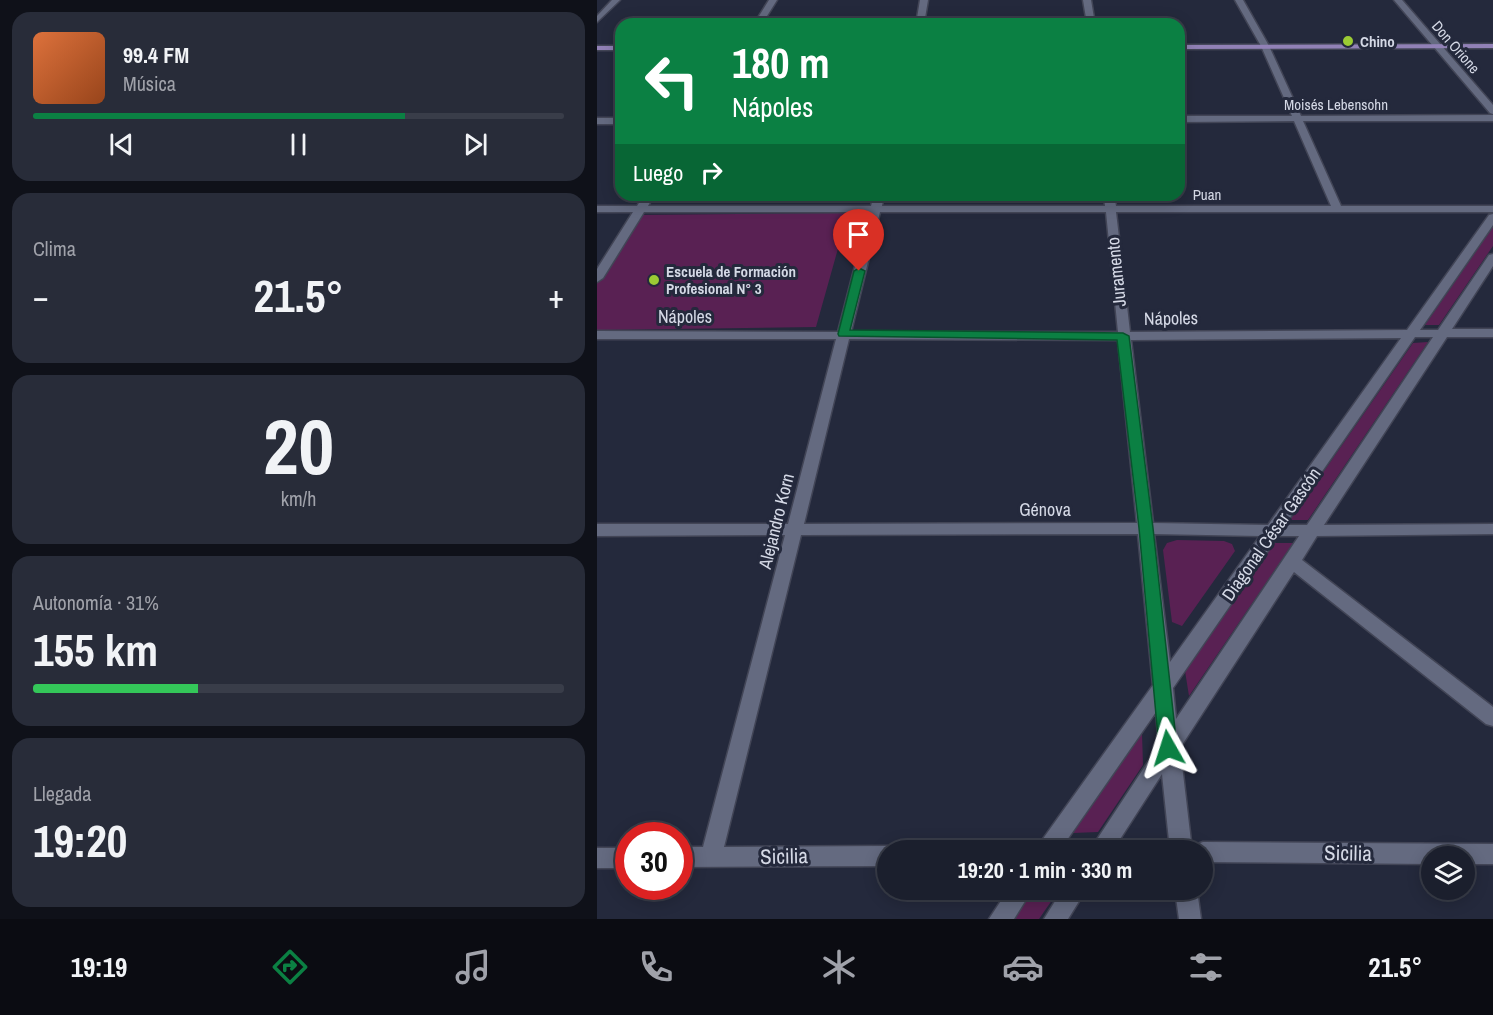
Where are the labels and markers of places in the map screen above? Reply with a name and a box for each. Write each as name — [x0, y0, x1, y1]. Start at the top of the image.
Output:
place label: Chino — [1360, 31, 1395, 52]
marker: Chino — [1341, 34, 1355, 48]
pin — [833, 209, 884, 271]
place label: Escuela de Formación Profesional N° 3 — [666, 261, 796, 299]
marker: Escuela de Formación Profesional N° 3 — [647, 273, 661, 287]

